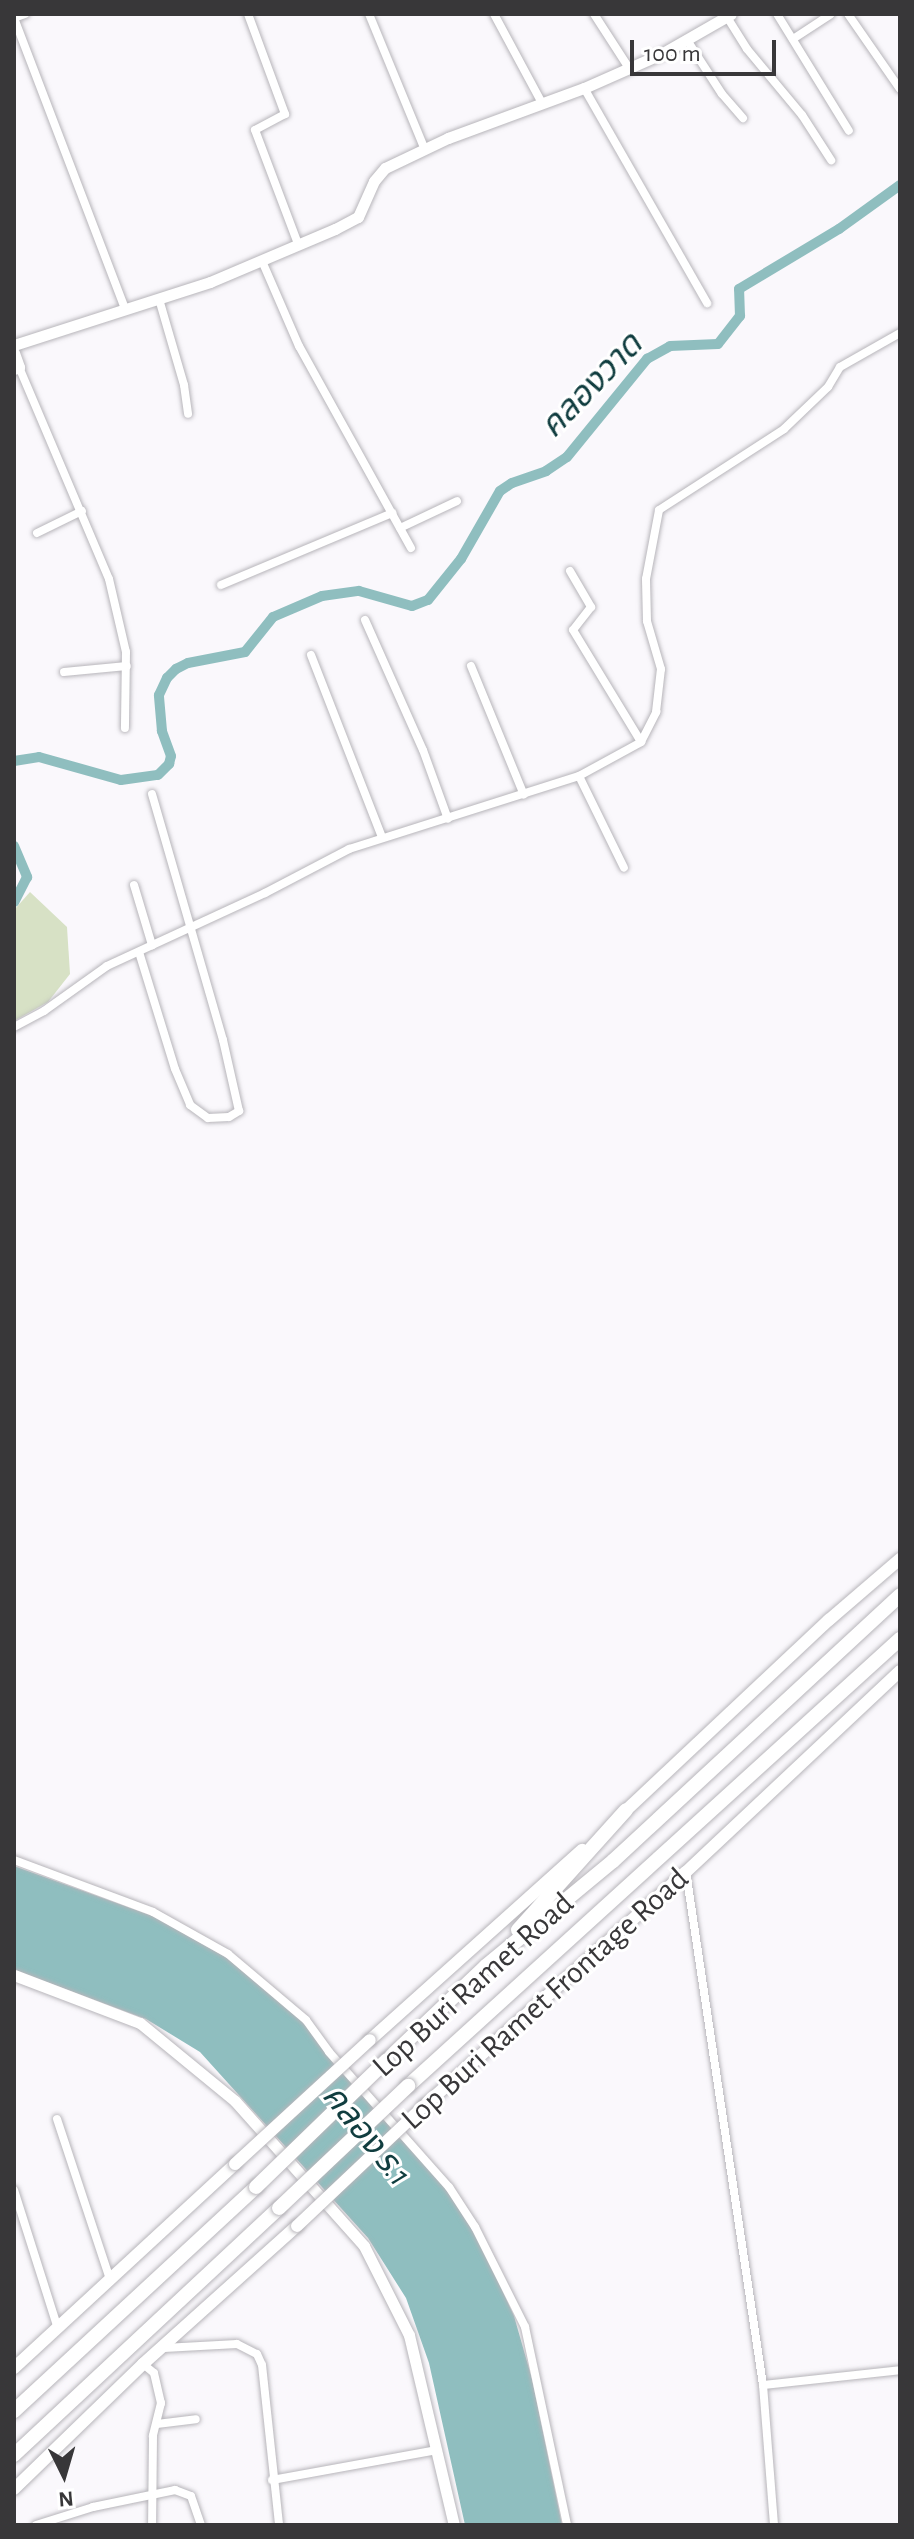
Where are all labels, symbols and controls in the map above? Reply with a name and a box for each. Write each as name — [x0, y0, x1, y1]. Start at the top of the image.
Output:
scale bar — [634, 24, 780, 74]
text: 100 m — [644, 42, 701, 66]
water label: คลองวาด — [532, 325, 652, 447]
street label: Lop Buri Ramet Frontage Road — [393, 1860, 697, 2138]
street label: Lop Buri Ramet Road — [364, 1884, 582, 2086]
water label: คลอง ร.1 — [313, 2077, 419, 2195]
north arrow — [24, 2435, 104, 2515]
text: N — [58, 2487, 75, 2511]

